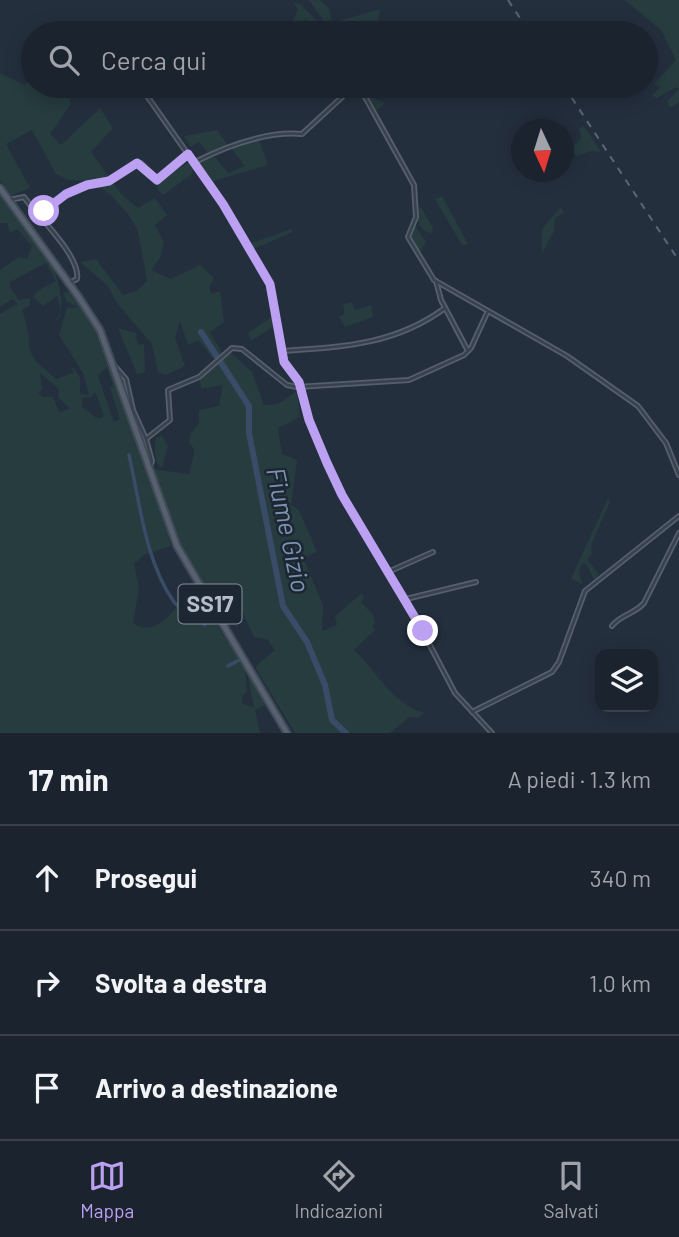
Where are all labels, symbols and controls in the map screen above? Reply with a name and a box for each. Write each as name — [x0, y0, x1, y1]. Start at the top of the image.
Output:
search box — [21, 21, 658, 98]
icon: search — [45, 41, 83, 79]
text: Cerca qui — [101, 44, 207, 75]
north arrow — [511, 119, 574, 182]
route start — [28, 195, 59, 226]
water label: Fiume Gizio — [261, 464, 318, 595]
road number: SS17 — [178, 584, 242, 624]
route end — [407, 615, 438, 646]
map controls — [595, 649, 658, 712]
button: layers — [595, 649, 658, 712]
text: 17 min — [28, 761, 109, 797]
text: A piedi · 1.3 km — [508, 765, 651, 793]
icon: ahead — [28, 859, 66, 897]
text: Prosegui — [95, 862, 197, 893]
text: 340 m — [590, 864, 651, 892]
icon: right — [28, 964, 66, 1002]
text: Svolta a destra — [95, 967, 267, 998]
text: 1.0 km — [589, 969, 651, 997]
icon: arrive — [28, 1069, 66, 1107]
text: Arrivo a destinazione — [95, 1072, 338, 1103]
tab: Mappa — [80, 1157, 134, 1222]
tab: Indicazioni — [295, 1157, 383, 1222]
tab: Salvati — [543, 1157, 599, 1222]

